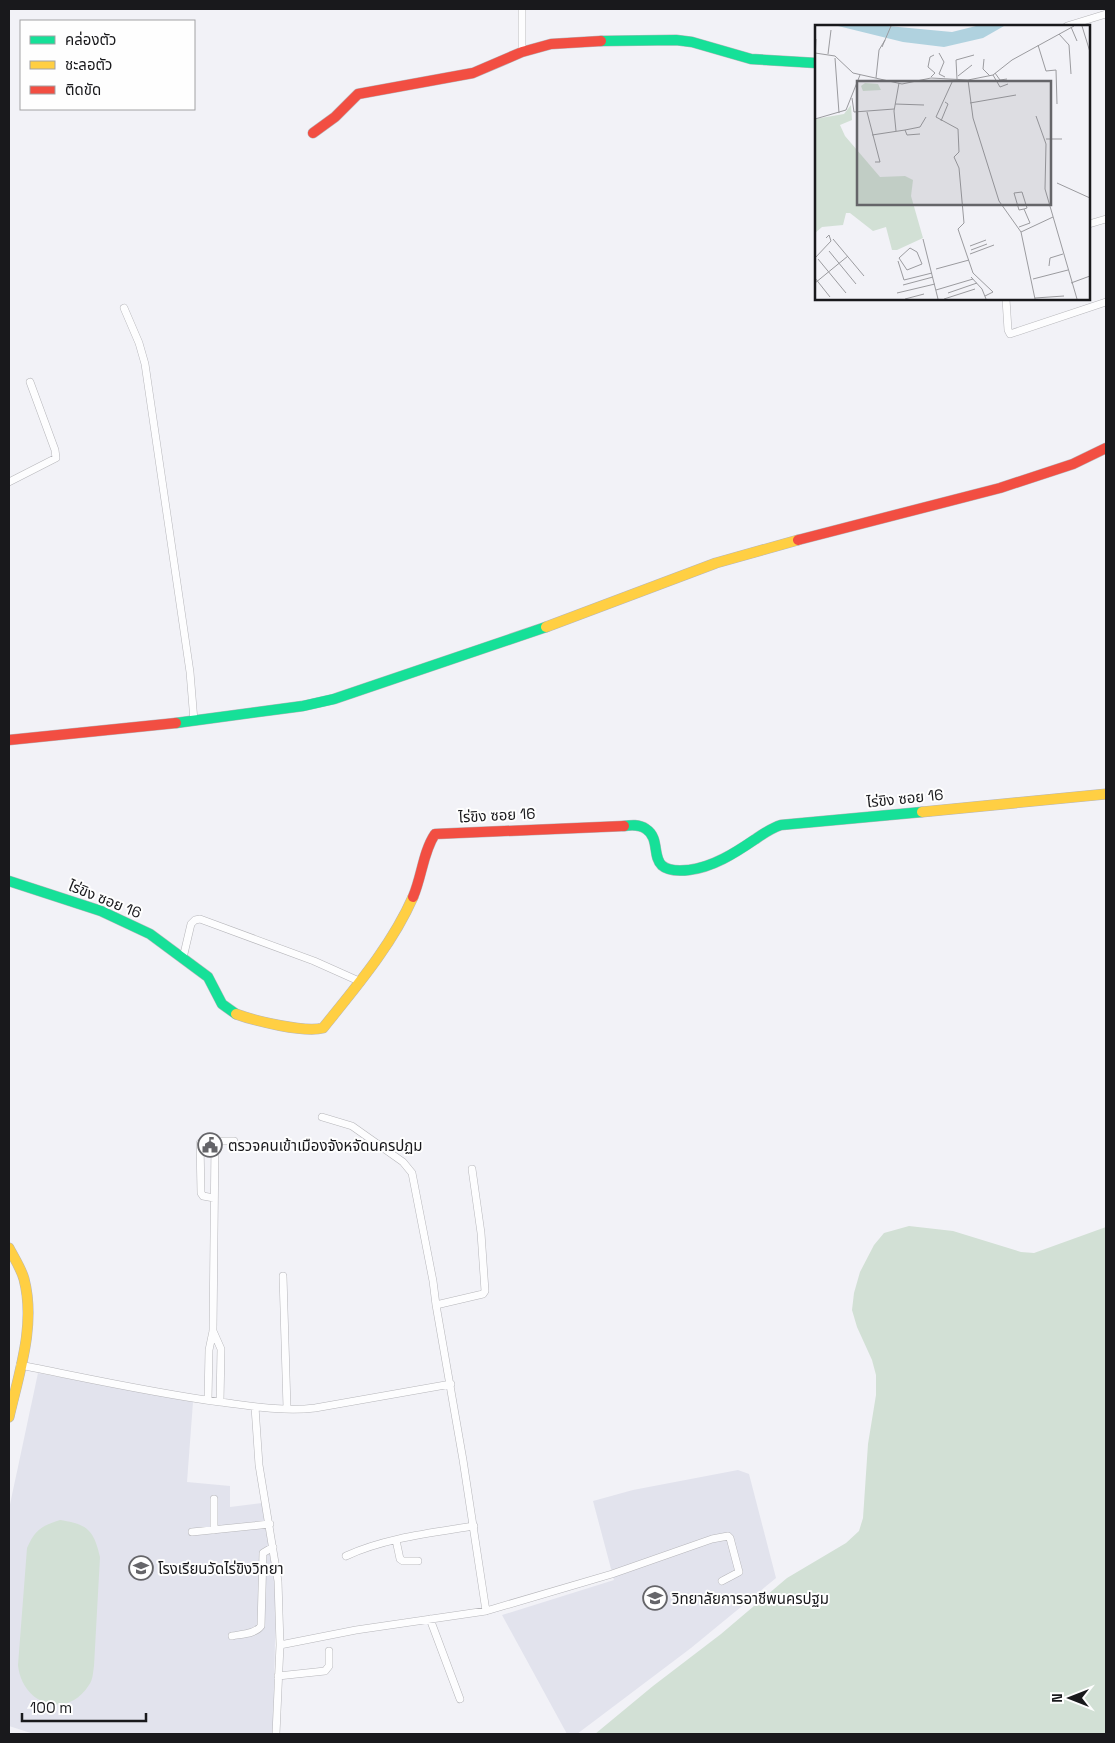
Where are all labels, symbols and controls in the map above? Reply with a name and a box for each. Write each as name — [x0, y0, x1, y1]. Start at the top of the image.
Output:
legend — [20, 20, 195, 110]
inset map — [815, 25, 1090, 300]
text: คล่องตัว — [65, 30, 116, 49]
text: ชะลอตัว — [65, 55, 112, 74]
text: ติดขัด — [65, 80, 101, 99]
street label: ไร่ขิง ซอย 16 — [865, 785, 944, 812]
street label: ไร่ขิง ซอย 16 — [457, 803, 536, 827]
street label: ไร่ขิง ซอย 16 — [65, 875, 144, 922]
public building icon: ตรวจคนเข้าเมืองจังหจัดนครปฏม — [197, 1132, 223, 1158]
place label: ตรวจคนเข้าเมืองจังหจัดนครปฏม — [228, 1136, 423, 1155]
school or university icon: โรงเรียนวัดไร่ขิงวิทยา — [128, 1555, 154, 1581]
place label: โรงเรียนวัดไร่ขิงวิทยา — [158, 1559, 284, 1578]
school or university icon: วิทยาลัยการอาชีพนครปฐม — [642, 1585, 668, 1611]
place label: วิทยาลัยการอาชีพนครปฐม — [672, 1589, 829, 1608]
north arrow — [1045, 1673, 1095, 1723]
scale bar — [22, 1690, 146, 1722]
text: N — [1048, 1693, 1066, 1703]
text: 100 m — [30, 1698, 72, 1717]

